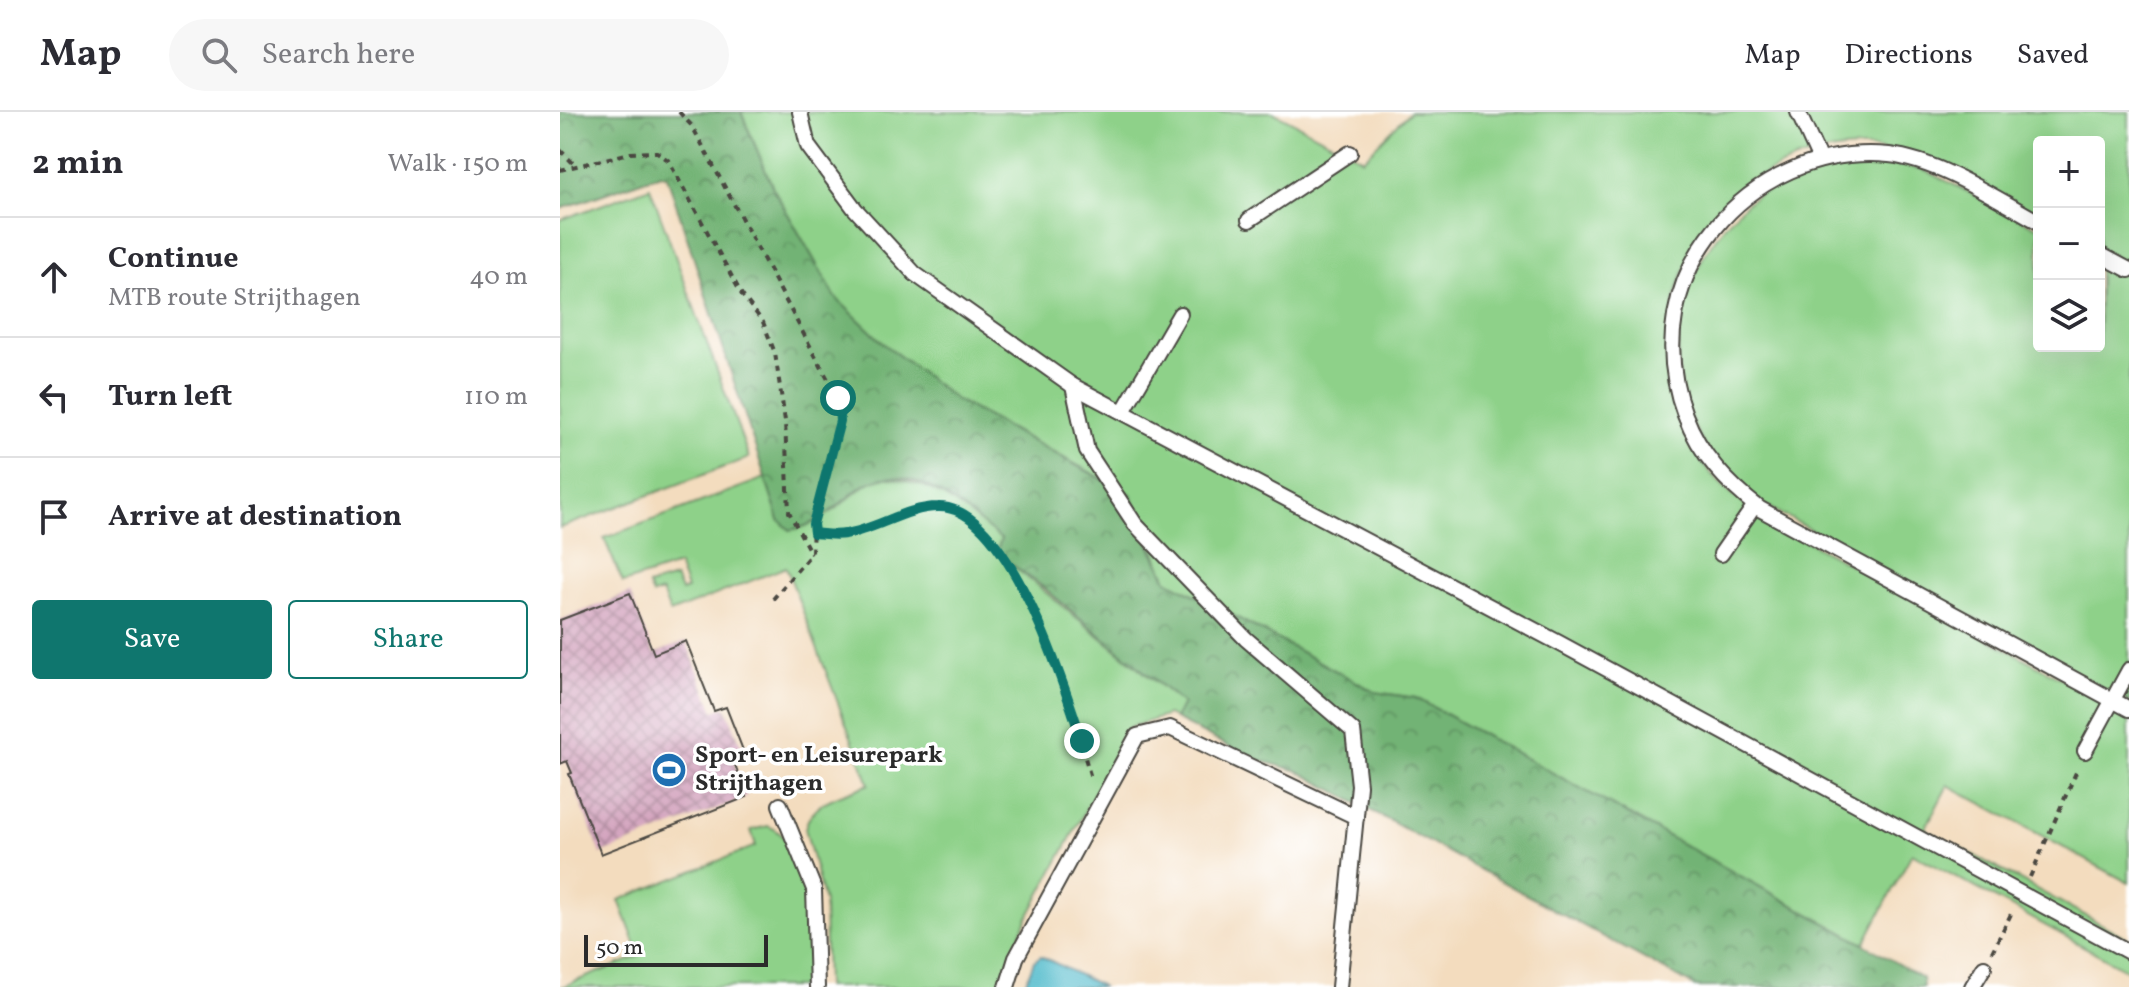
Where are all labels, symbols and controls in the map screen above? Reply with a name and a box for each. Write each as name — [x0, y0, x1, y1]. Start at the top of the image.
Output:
search box — [169, 19, 729, 91]
text: Map — [40, 29, 121, 82]
icon: search — [197, 33, 241, 77]
text: Search here — [261, 34, 415, 76]
text: Map — [1745, 36, 1801, 75]
text: Directions — [1845, 36, 1973, 75]
text: Saved — [2017, 36, 2089, 75]
map controls — [2033, 136, 2105, 352]
button: + — [2033, 136, 2105, 208]
text: 2 min — [32, 141, 124, 188]
text: Walk · 150 m — [387, 146, 528, 182]
button: − — [2033, 208, 2105, 280]
text: Continue — [108, 238, 239, 280]
icon: ahead — [32, 255, 76, 299]
text: 40 m — [469, 259, 528, 295]
text: MTB route Strijthagen — [108, 280, 361, 316]
button: layers — [2033, 280, 2105, 352]
icon: left — [32, 375, 76, 419]
text: Turn left — [108, 376, 232, 418]
text: 110 m — [464, 379, 528, 415]
route start — [820, 380, 856, 416]
icon: arrive — [32, 495, 76, 539]
text: Arrive at destination — [108, 496, 402, 538]
button: Save — [32, 600, 272, 679]
button: Share — [288, 600, 528, 679]
route end — [1064, 723, 1100, 759]
place label: Sport- en Leisurepark Strijthagen — [695, 739, 943, 801]
sports icon: Sport- en Leisurepark Strijthagen — [650, 751, 688, 789]
scale bar — [584, 931, 768, 967]
text: 50 m — [596, 933, 643, 964]

